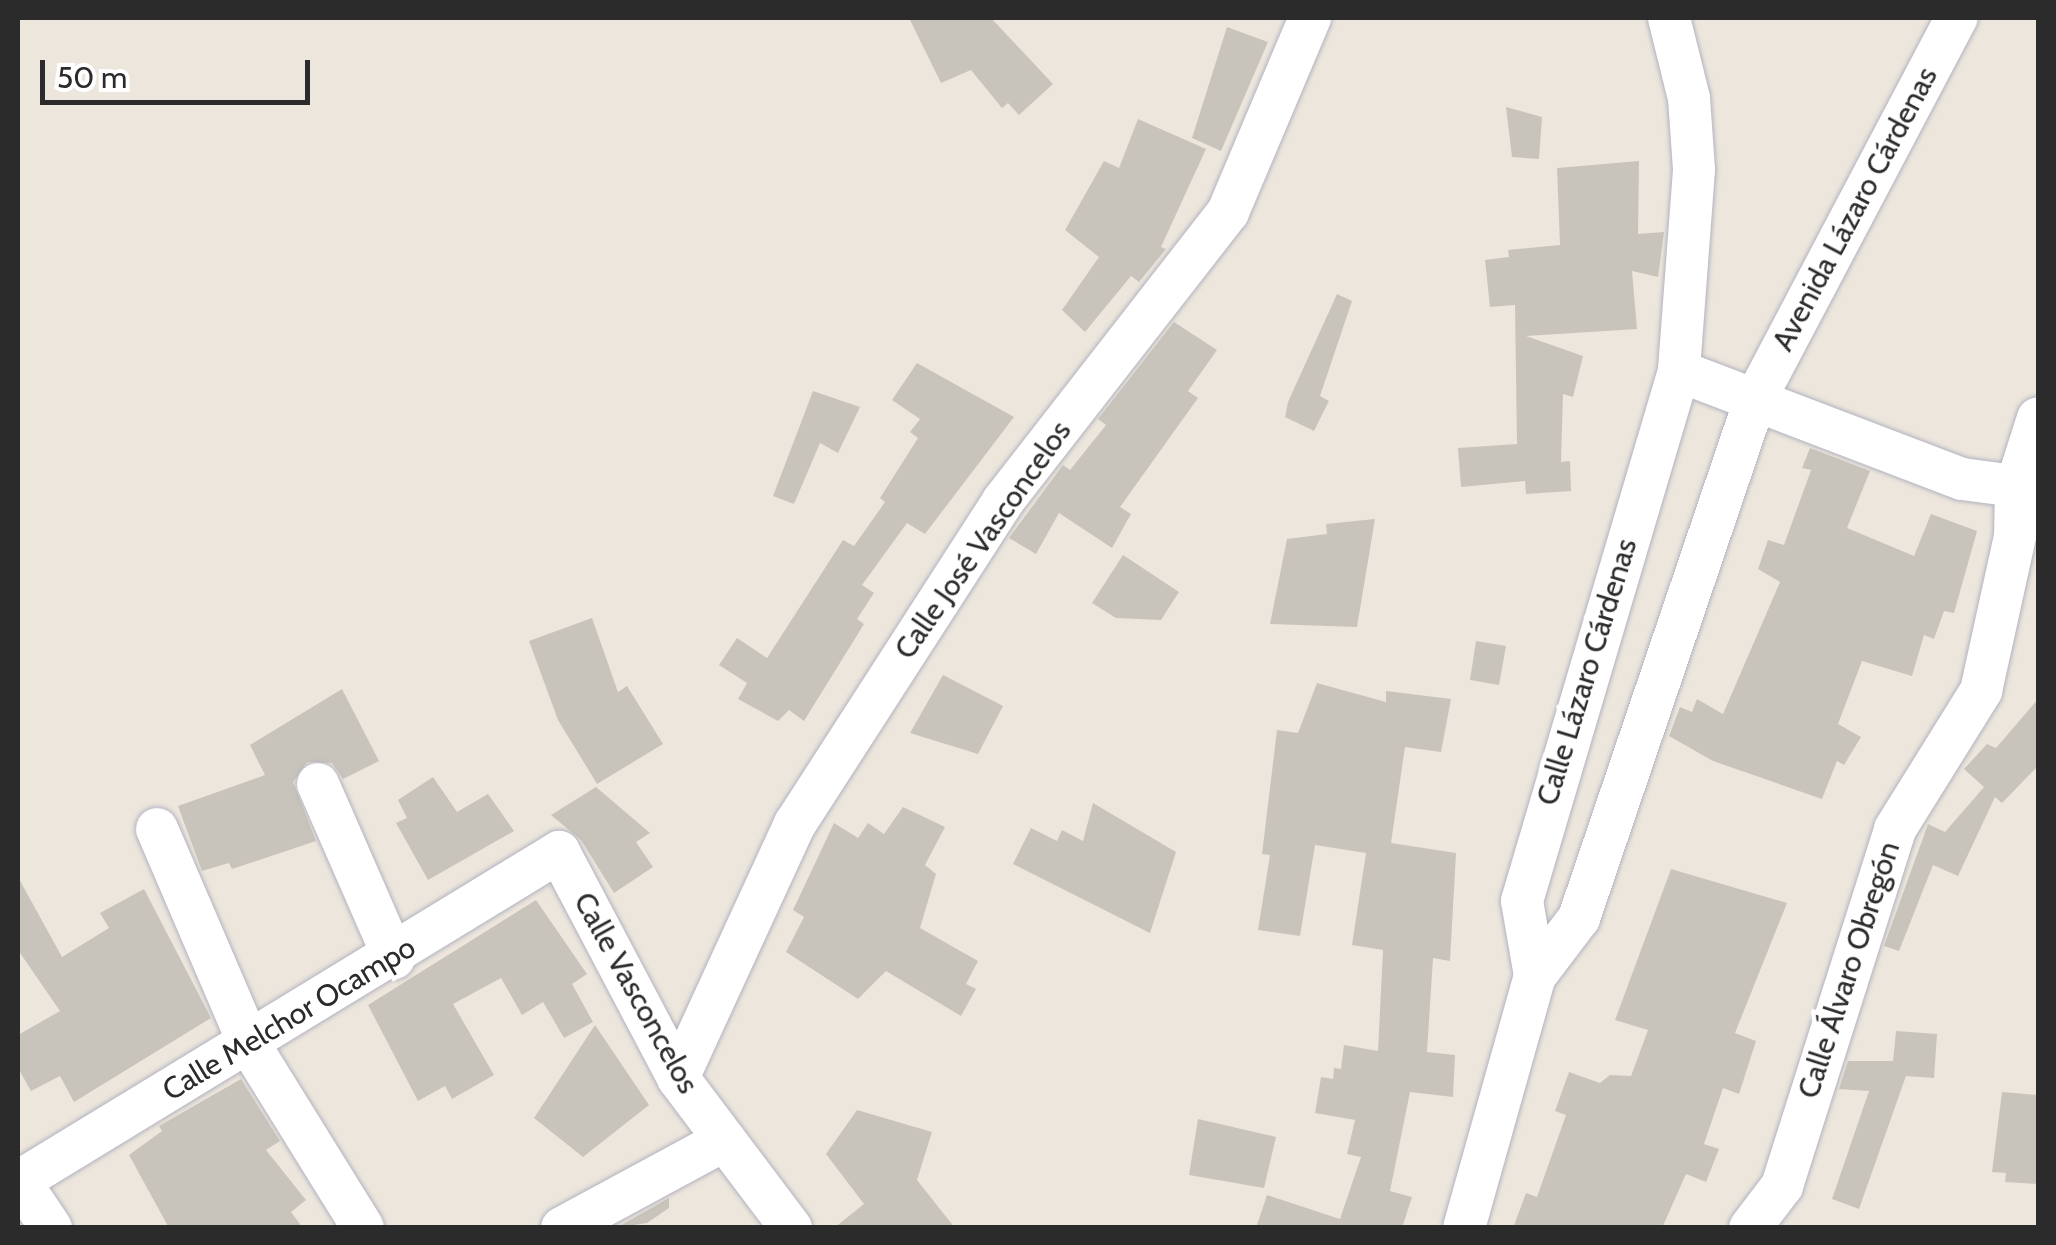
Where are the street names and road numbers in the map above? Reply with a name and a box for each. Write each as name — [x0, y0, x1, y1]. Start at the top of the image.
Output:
street label: Avenida Lázaro Cárdenas — [1765, 61, 1945, 357]
street label: Calle José Vasconcelos — [887, 414, 1079, 666]
street label: Calle Lázaro Cárdenas — [1529, 534, 1645, 810]
street label: Calle Álvaro Obregón — [1791, 837, 1907, 1103]
street label: Calle Vasconcelos — [566, 886, 706, 1100]
street label: Calle Melchor Ocampo — [156, 929, 422, 1109]

